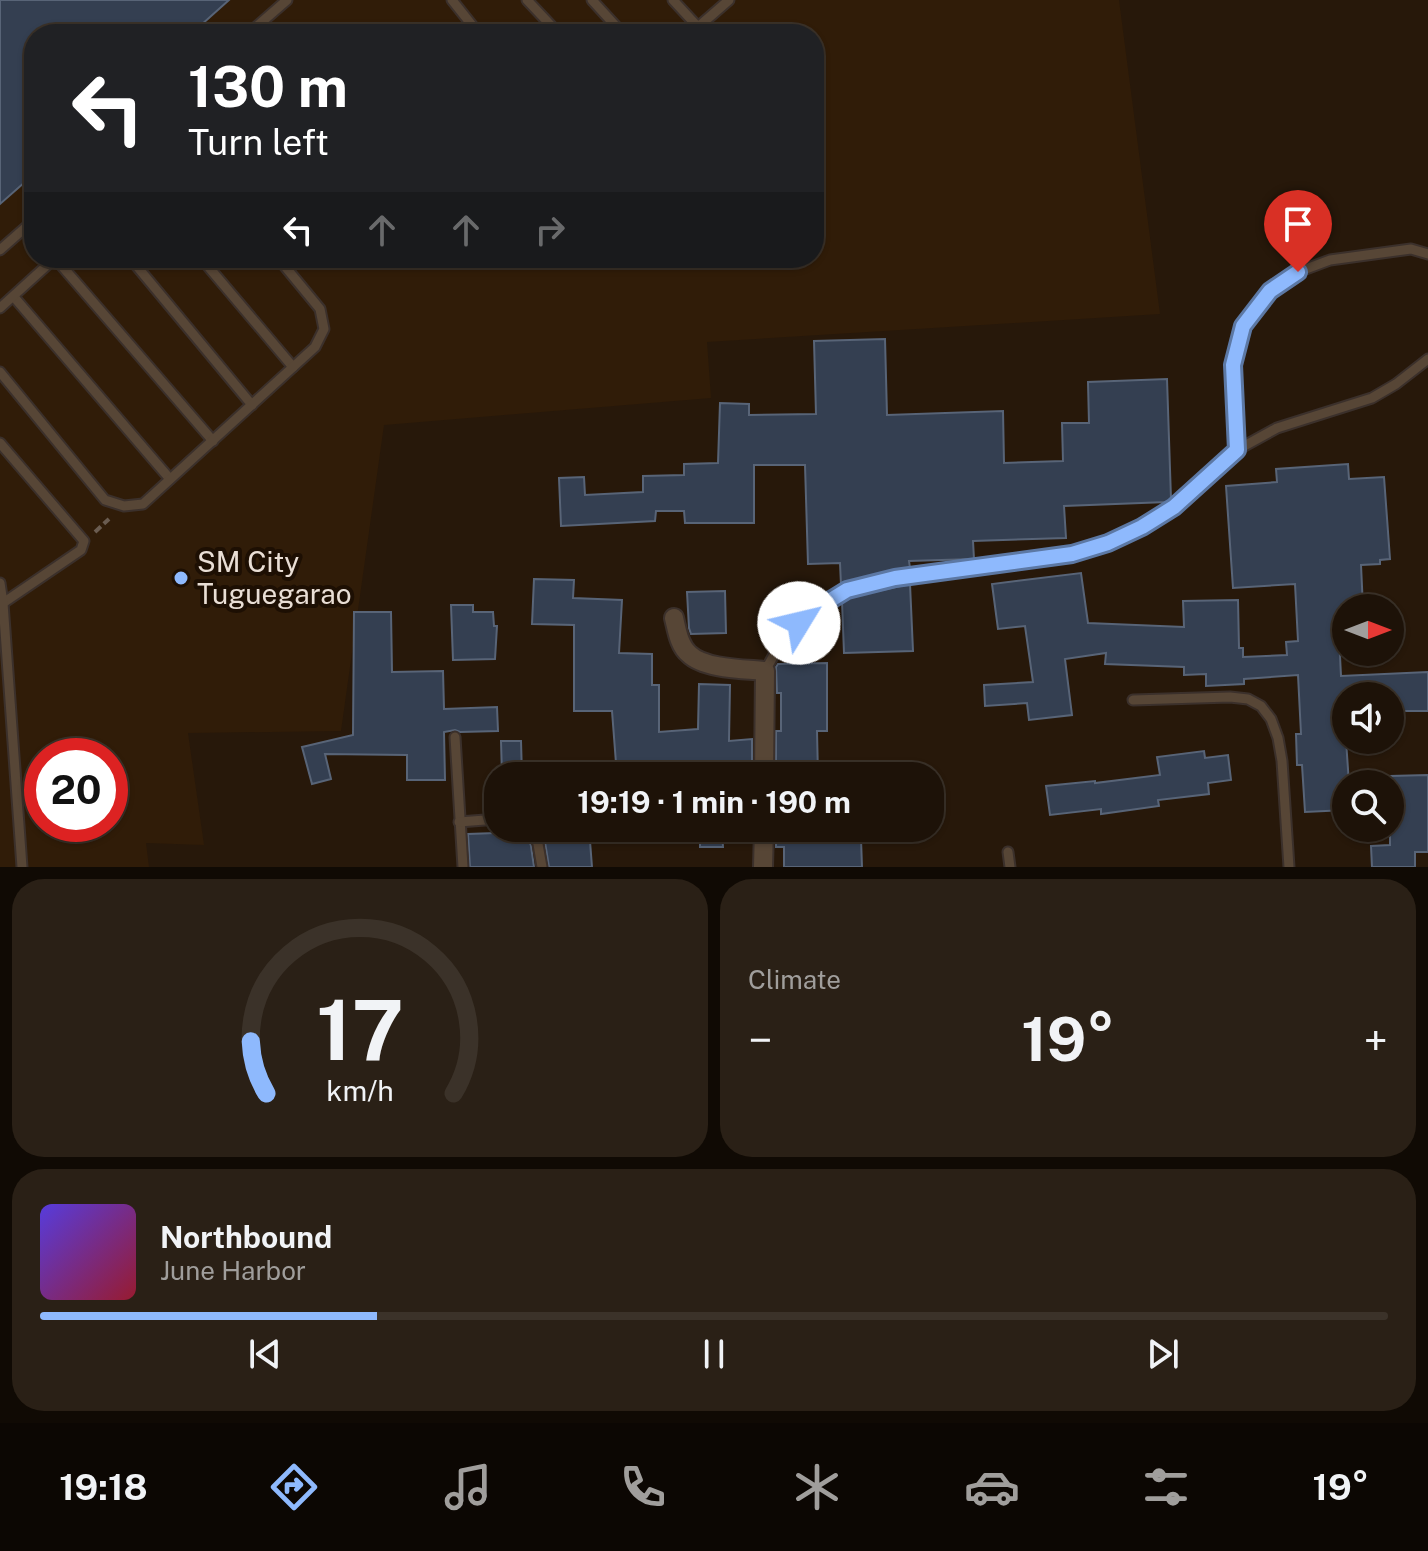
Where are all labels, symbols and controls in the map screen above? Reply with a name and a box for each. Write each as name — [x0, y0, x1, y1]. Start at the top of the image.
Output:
text: 130 m — [188, 54, 348, 120]
icon: left — [56, 56, 160, 160]
text: Turn left — [188, 121, 329, 163]
pin — [1264, 190, 1332, 272]
icon: arrive — [1276, 202, 1320, 246]
icon: left — [276, 208, 320, 252]
icon: ahead — [360, 208, 404, 252]
icon: ahead — [444, 208, 488, 252]
icon: right — [528, 208, 572, 252]
place label: SM City Tuguegarao — [197, 545, 352, 610]
marker: SM City Tuguegarao — [172, 569, 190, 587]
position arrow — [757, 581, 841, 665]
north arrow — [1332, 594, 1404, 666]
map controls — [1332, 594, 1404, 842]
button: sound — [1332, 682, 1404, 754]
speed limit sign: 20 — [24, 738, 128, 842]
button: search — [1332, 770, 1404, 842]
text: 19:19 · 1 min · 190 m — [577, 784, 851, 820]
text: Climate — [748, 964, 841, 995]
text: 17 — [316, 981, 404, 1079]
text: 19° — [1021, 1004, 1115, 1075]
text: − — [748, 1014, 772, 1066]
text: + — [1364, 1014, 1388, 1066]
text: km/h — [326, 1074, 394, 1107]
text: Northbound — [160, 1219, 332, 1255]
text: June Harbor — [160, 1255, 306, 1286]
icon: previous — [243, 1332, 287, 1376]
icon: pause — [692, 1332, 736, 1376]
icon: next — [1141, 1332, 1185, 1376]
icon: directions — [266, 1459, 322, 1515]
icon: music — [440, 1459, 496, 1515]
icon: phone — [615, 1459, 671, 1515]
icon: climate — [789, 1459, 845, 1515]
icon: car — [964, 1459, 1020, 1515]
icon: filters — [1138, 1459, 1194, 1515]
text: 19:18 — [59, 1466, 148, 1508]
text: 19° — [1313, 1466, 1369, 1508]

